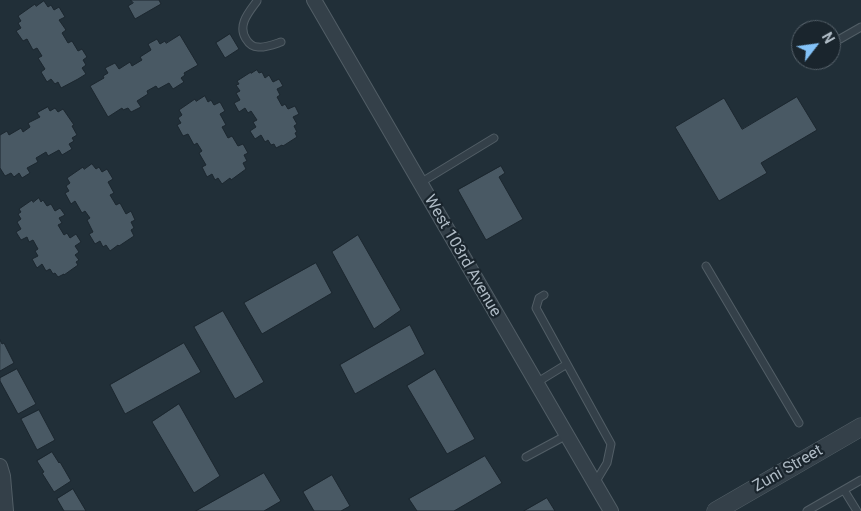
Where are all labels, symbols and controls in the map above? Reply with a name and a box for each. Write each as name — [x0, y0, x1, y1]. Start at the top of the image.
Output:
north arrow — [791, 20, 841, 70]
text: N — [819, 30, 838, 46]
street label: West 103rd Avenue — [419, 192, 505, 320]
street label: Zuni Street — [750, 441, 826, 497]

